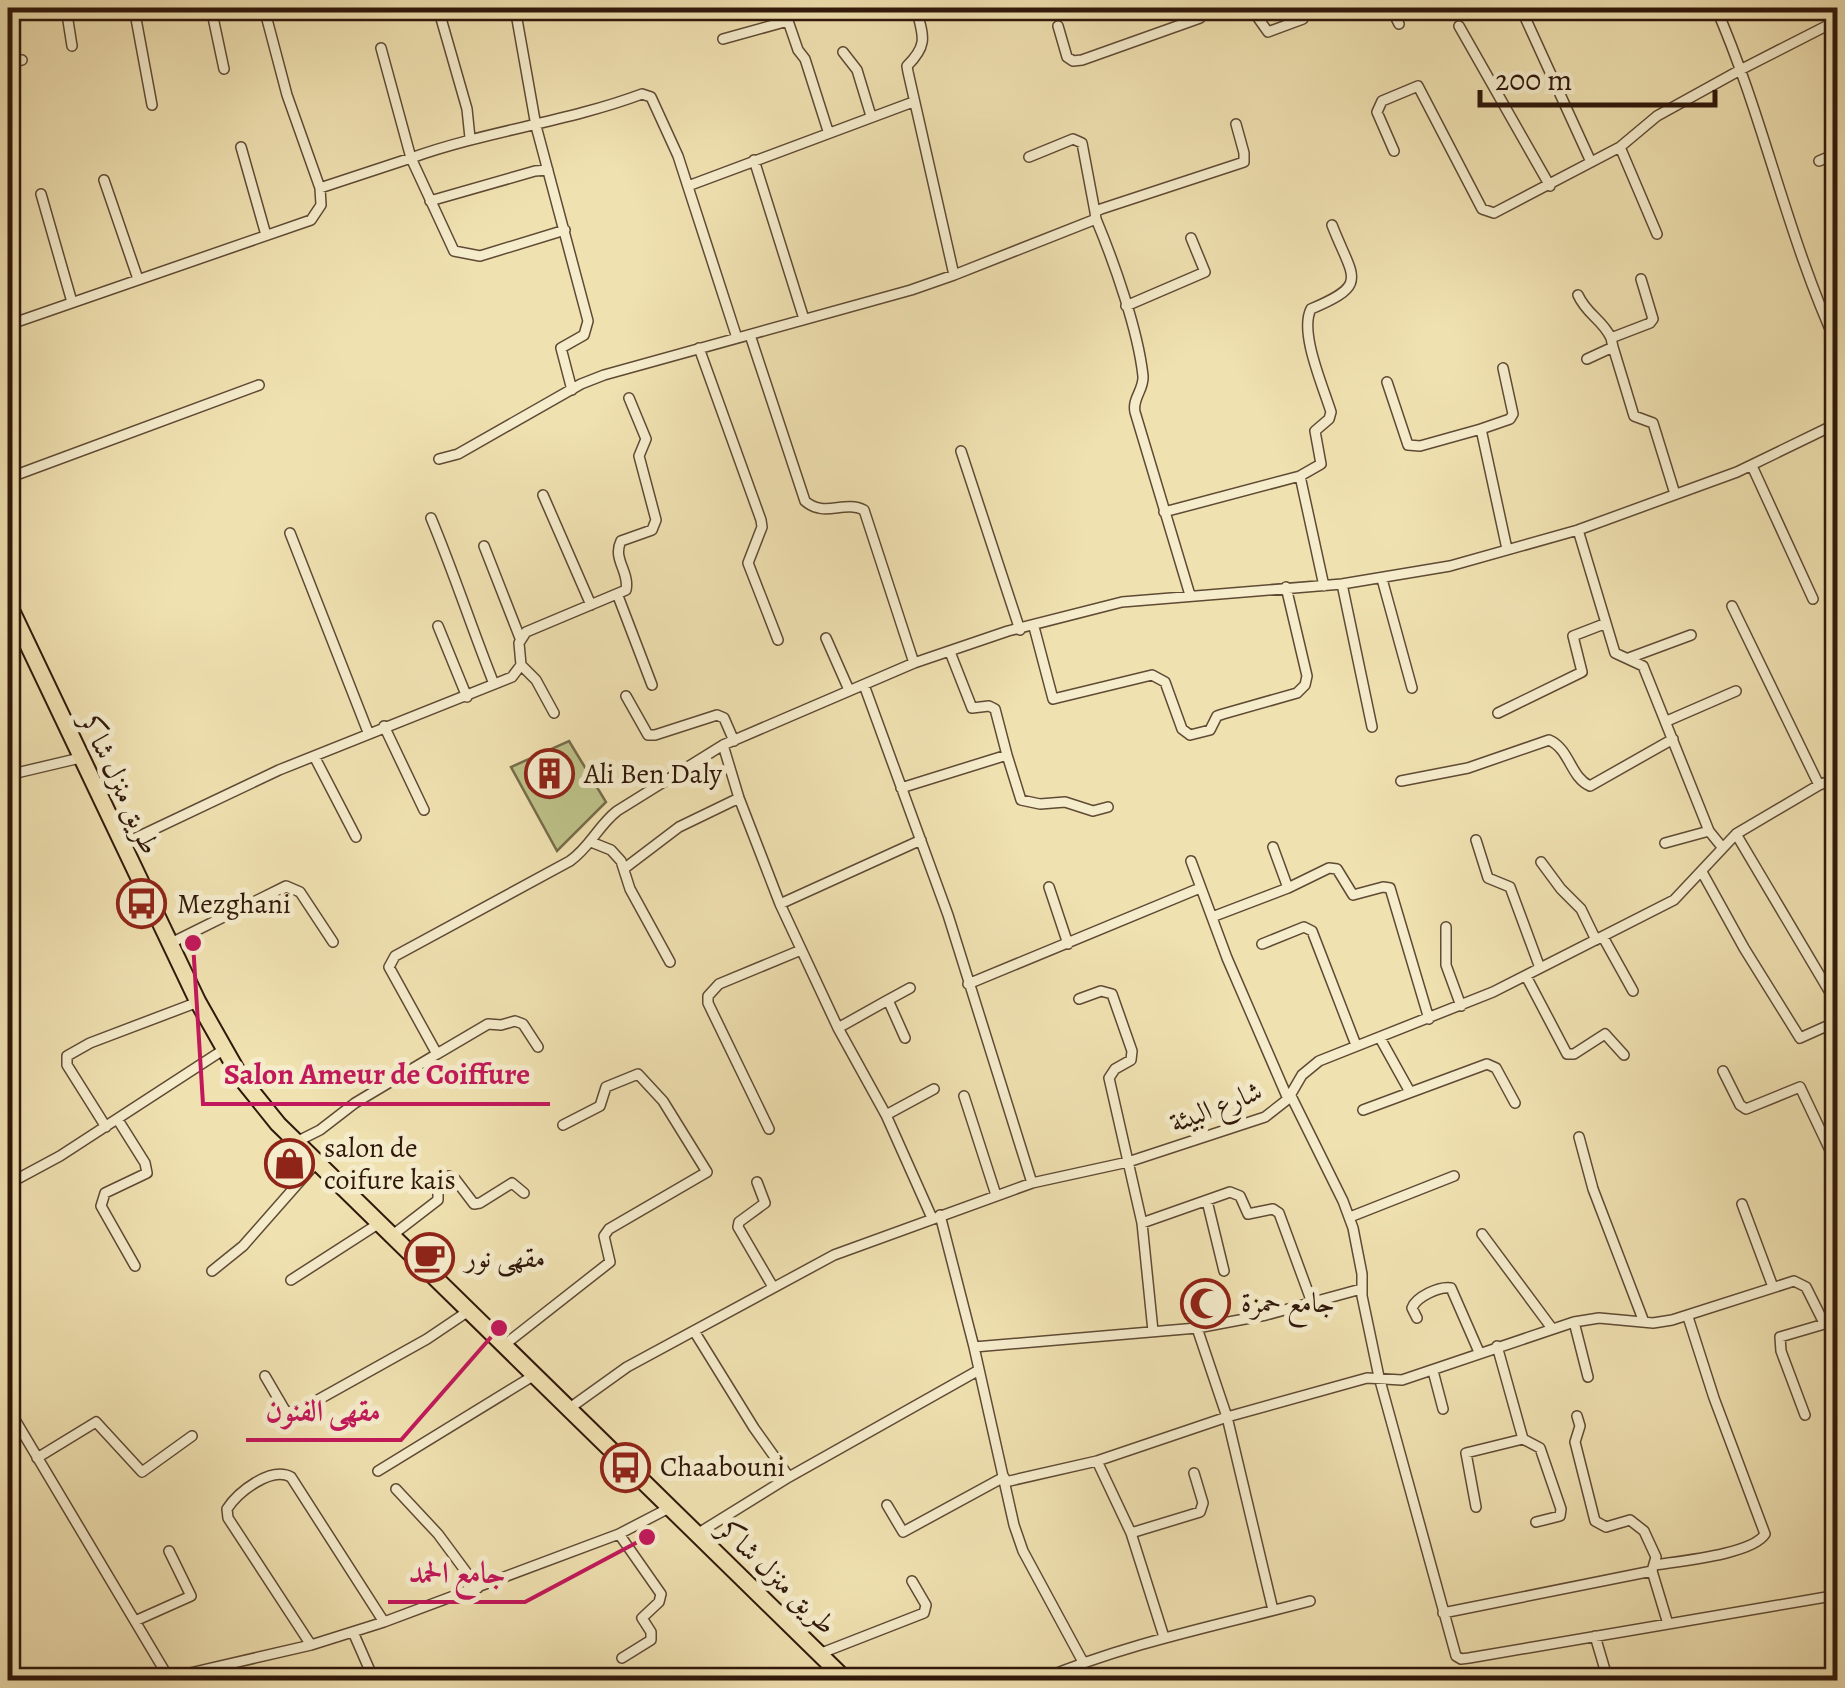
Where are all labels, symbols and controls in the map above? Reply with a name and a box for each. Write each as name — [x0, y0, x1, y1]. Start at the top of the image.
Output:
scale bar — [1480, 45, 1715, 107]
text: 200 m — [1495, 60, 1572, 100]
street label: طريق منزل شاكر — [70, 705, 169, 861]
building icon: Ali Ben Daly — [523, 748, 575, 800]
place label: Ali Ben Daly — [583, 755, 722, 793]
bus stop icon: Mezghani — [116, 878, 168, 930]
place label: Mezghani — [177, 885, 291, 923]
callout: Salon Ameur de Coiffure — [203, 1044, 550, 1104]
text: Salon Ameur de Coiffure — [224, 1054, 530, 1094]
street label: شارع البيئة — [1164, 1072, 1269, 1146]
place label: salon de coifure kais — [324, 1129, 456, 1199]
shop icon: salon de coifure kais — [263, 1138, 315, 1190]
cafe icon: مقهى نور — [404, 1232, 456, 1284]
place label: مقهى نور — [462, 1239, 545, 1277]
mosque icon: جامع حمزة — [1180, 1277, 1232, 1329]
place label: جامع حمزة — [1241, 1284, 1335, 1328]
callout: مقهى الفنون — [246, 1380, 401, 1440]
text: مقهى الفنون — [265, 1391, 381, 1431]
bus stop icon: Chaabouni — [599, 1441, 651, 1493]
place label: Chaabouni — [660, 1448, 785, 1486]
street label: طريق منزل شاكر — [707, 1509, 845, 1643]
callout: جامع الحمد — [388, 1542, 525, 1602]
text: جامع الحمد — [409, 1553, 505, 1600]

